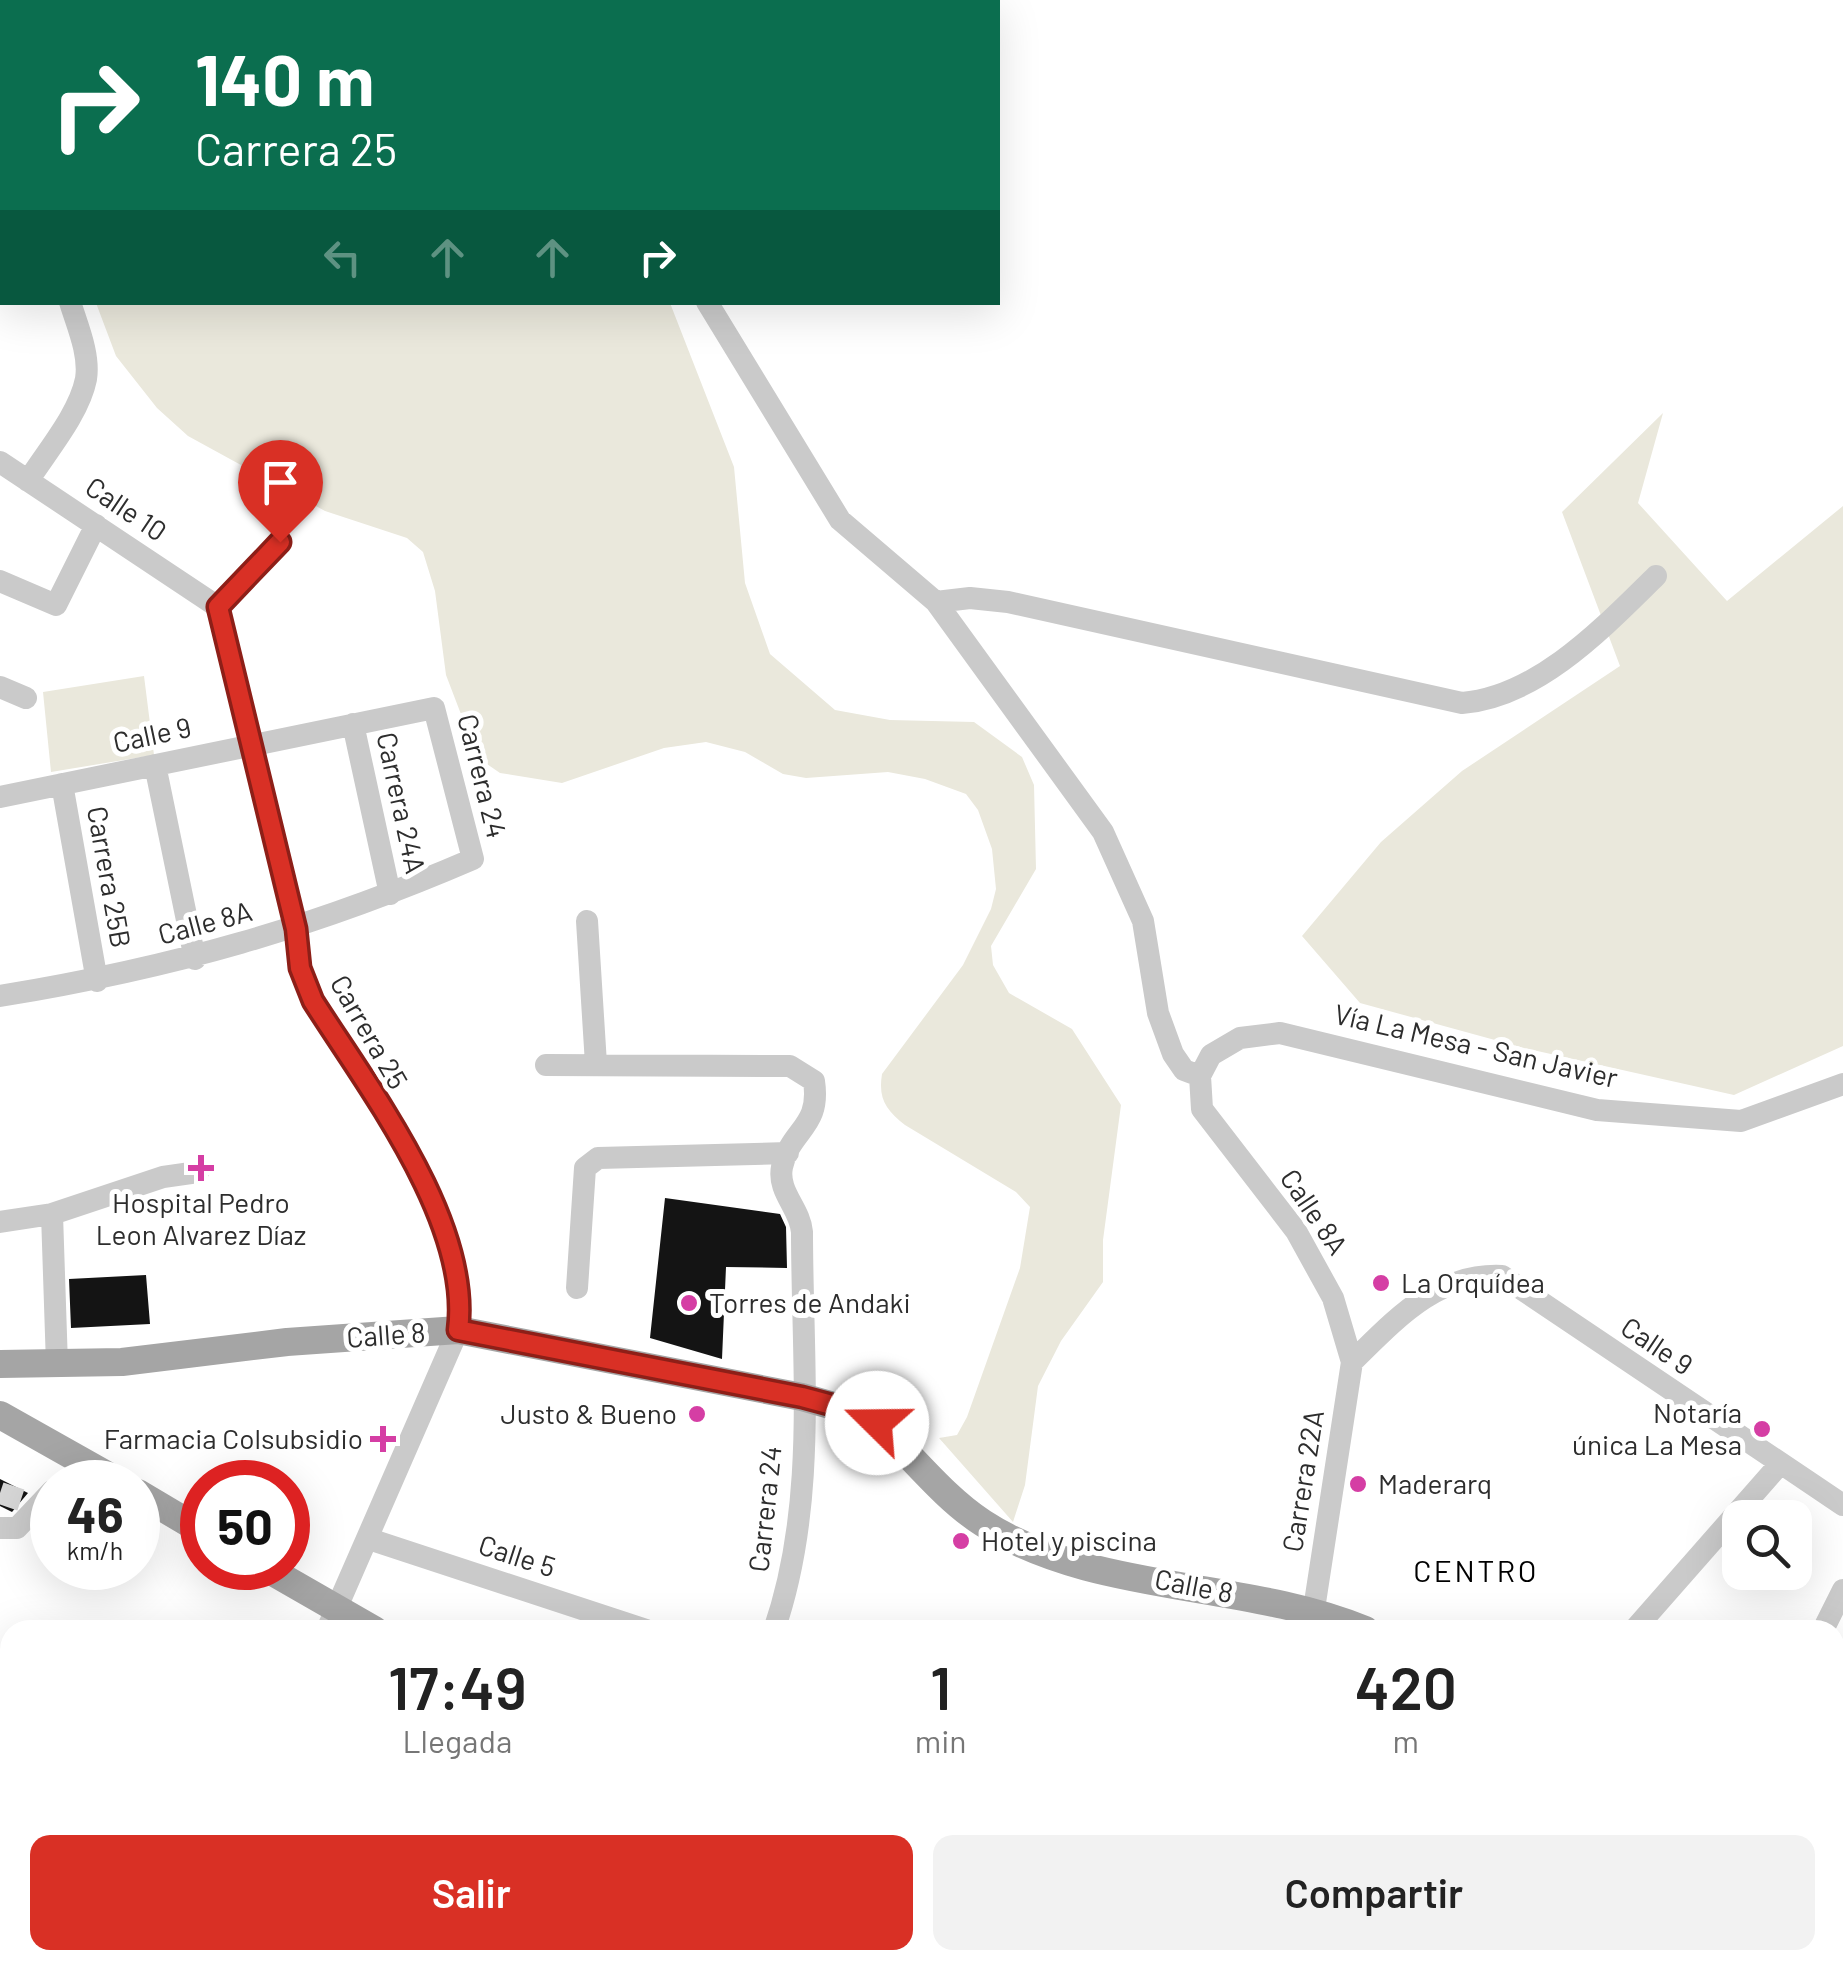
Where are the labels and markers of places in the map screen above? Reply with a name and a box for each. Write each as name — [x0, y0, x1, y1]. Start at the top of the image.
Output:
pin — [238, 440, 323, 543]
marker: Hospital Pedro Leon Alvarez Díaz — [188, 1155, 214, 1181]
place label: Hospital Pedro Leon Alvarez Díaz — [96, 1185, 306, 1251]
place label: La Orquídea — [1401, 1265, 1545, 1299]
marker: La Orquídea — [1370, 1272, 1392, 1294]
place label: Torres de Andaki — [709, 1285, 911, 1319]
marker: Torres de Andaki — [678, 1292, 700, 1314]
place label: Notaría única La Mesa — [1572, 1395, 1742, 1461]
place label: Justo & Bueno — [500, 1396, 677, 1430]
marker: Justo & Bueno — [686, 1403, 708, 1425]
marker: Notaría única La Mesa — [1751, 1418, 1773, 1440]
place label: Farmacia Colsubsidio — [104, 1421, 363, 1455]
marker: Farmacia Colsubsidio — [372, 1428, 394, 1450]
place label: Maderarq — [1378, 1466, 1492, 1500]
marker: Maderarq — [1347, 1473, 1369, 1495]
place label: Hotel y piscina — [981, 1523, 1157, 1557]
marker: Hotel y piscina — [950, 1530, 972, 1552]

